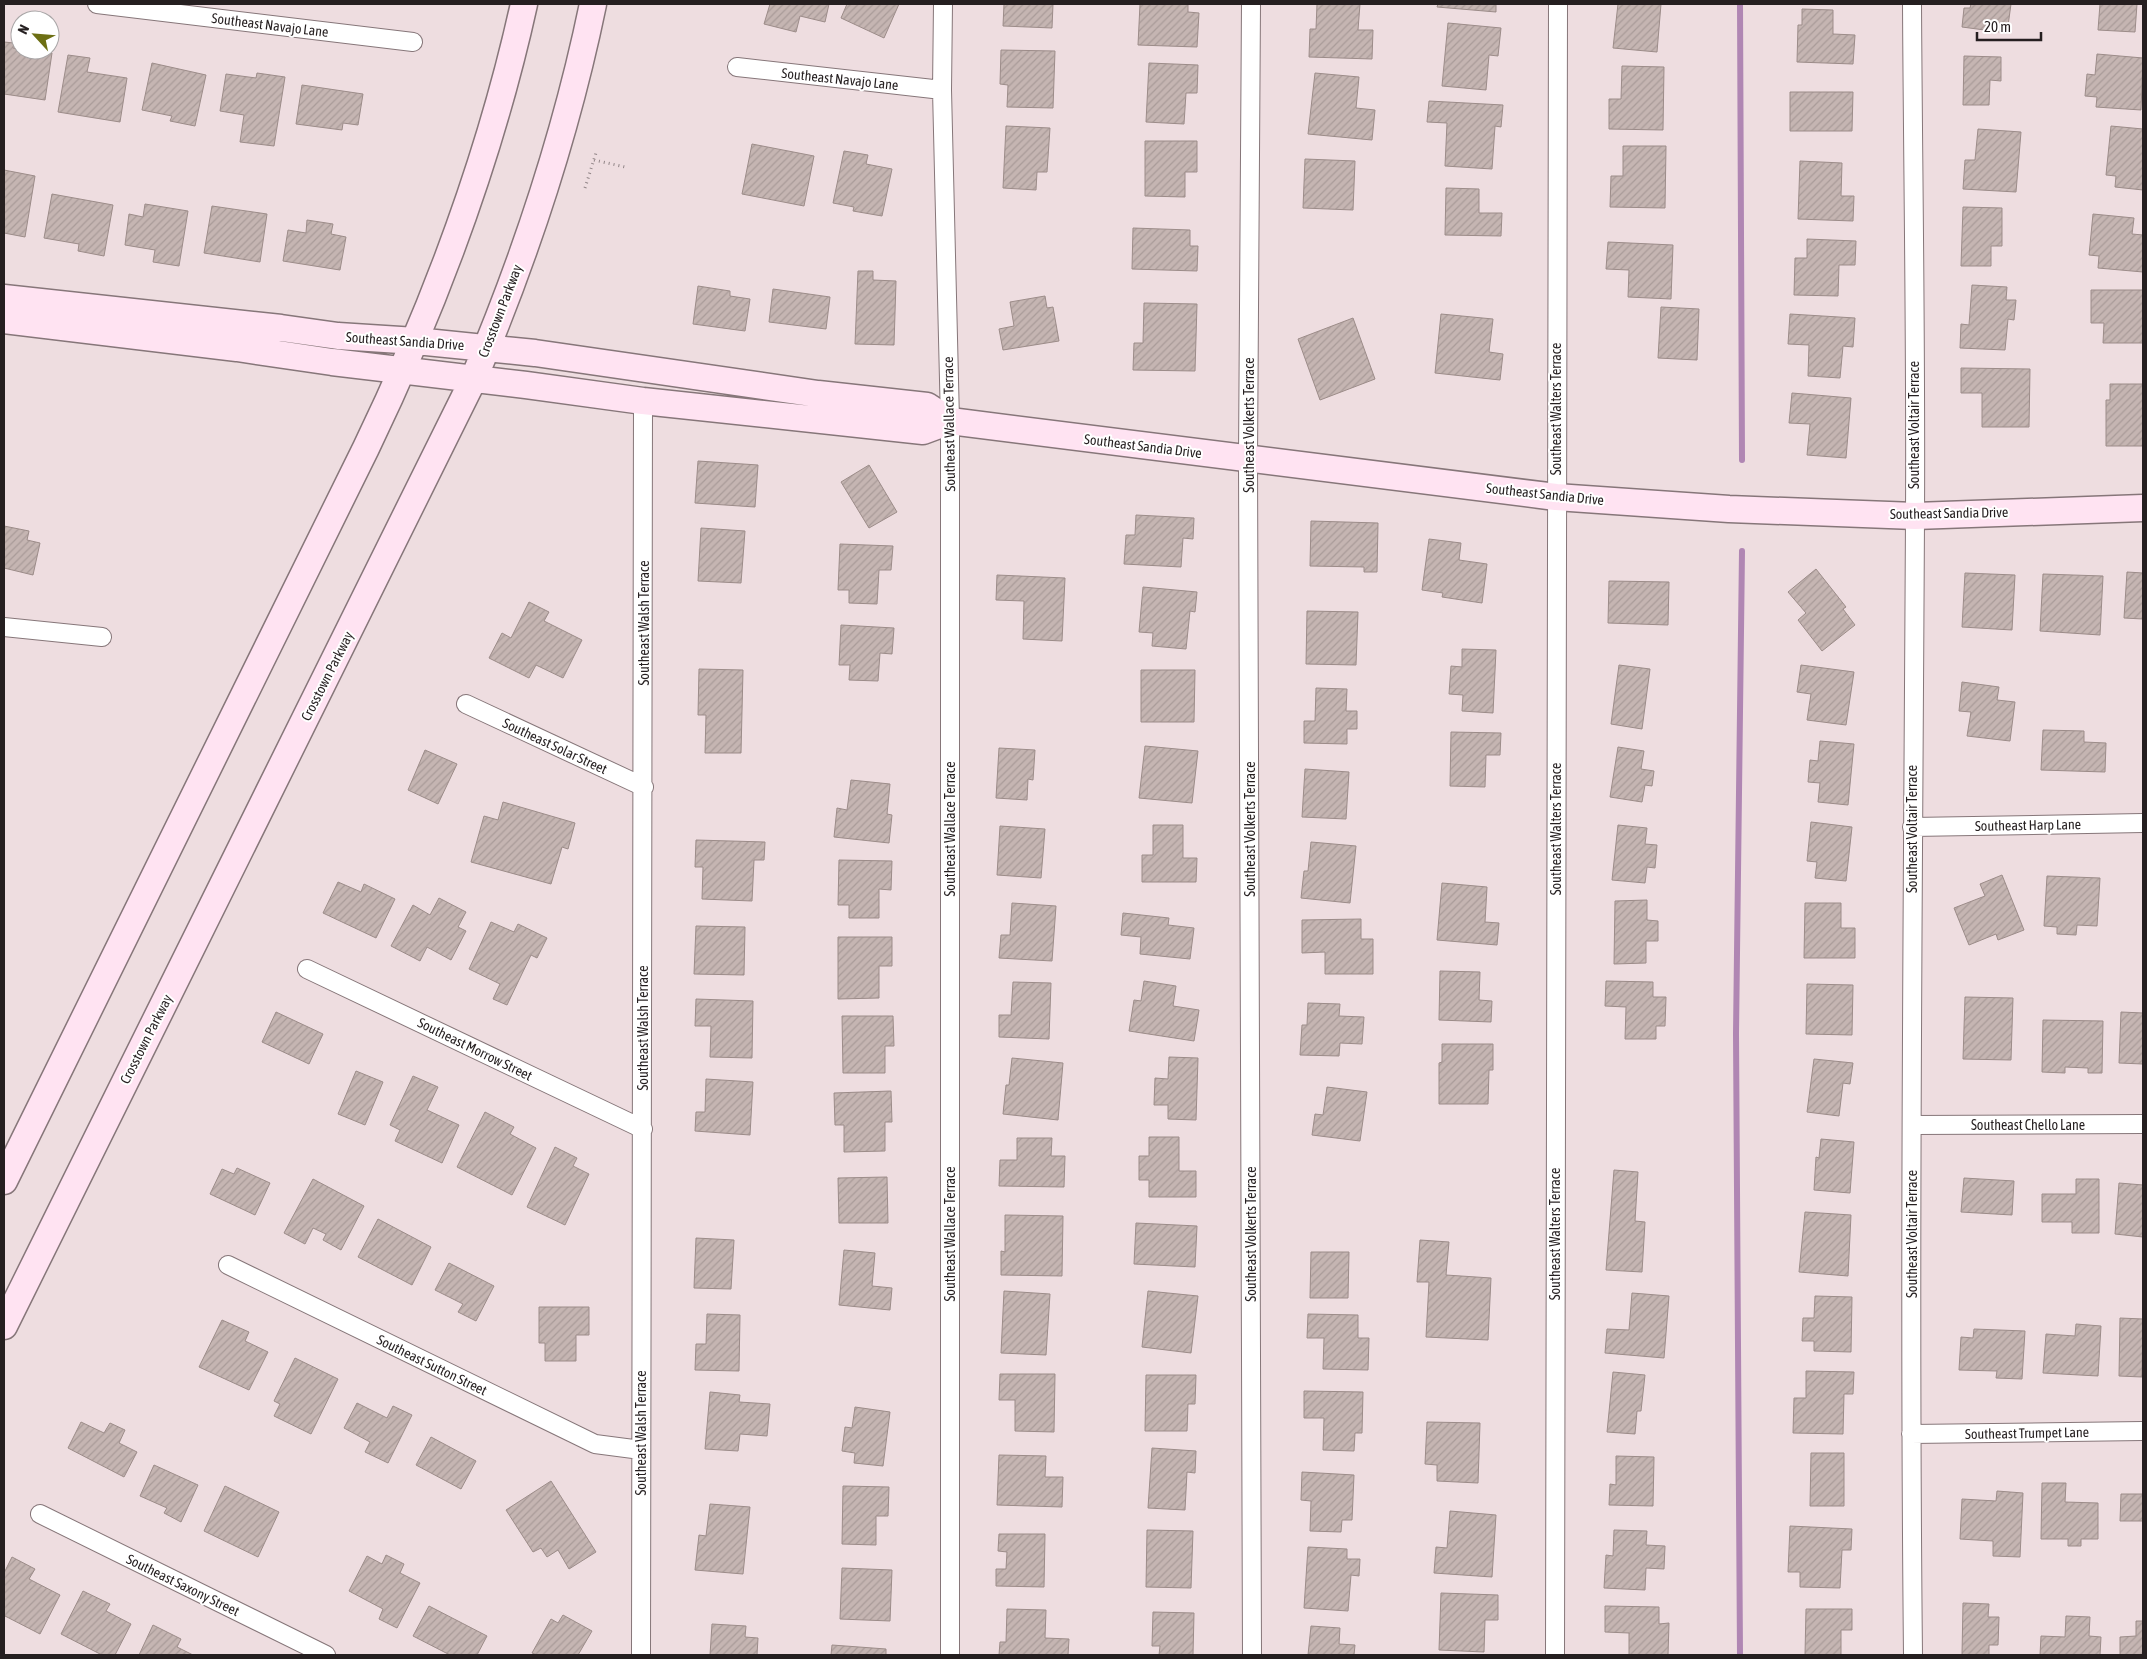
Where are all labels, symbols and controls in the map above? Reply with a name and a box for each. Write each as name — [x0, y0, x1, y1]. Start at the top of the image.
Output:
north arrow — [10, 10, 60, 60]
street label: Southeast Navajo Lane — [211, 10, 329, 40]
scale bar — [1977, 10, 2041, 42]
text: 20 m — [1984, 18, 2011, 35]
text: N — [14, 22, 32, 37]
street label: Southeast Navajo Lane — [781, 65, 899, 93]
street label: Crosstown Parkway — [475, 262, 525, 360]
street label: Southeast Sandia Drive — [345, 329, 465, 353]
street label: Southeast Walters Terrace — [1548, 343, 1564, 475]
street label: Southeast Wallace Terrace — [940, 356, 958, 492]
street label: Southeast Volkerts Terrace — [1241, 357, 1257, 493]
street label: Southeast Voltair Terrace — [1906, 361, 1922, 489]
street label: Southeast Sandia Drive — [1083, 431, 1203, 461]
street label: Southeast Sandia Drive — [1485, 480, 1605, 508]
street label: Southeast Sandia Drive — [1890, 504, 2008, 522]
street label: Southeast Walsh Terrace — [636, 560, 652, 686]
street label: Crosstown Parkway — [298, 628, 357, 723]
street label: Southeast Solar Street — [500, 715, 610, 777]
street label: Southeast Wallace Terrace — [942, 761, 958, 897]
street label: Southeast Volkerts Terrace — [1242, 761, 1258, 897]
street label: Southeast Walters Terrace — [1548, 763, 1564, 895]
street label: Southeast Voltair Terrace — [1904, 765, 1920, 893]
street label: Southeast Harp Lane — [1975, 816, 2081, 834]
street label: Southeast Walsh Terrace — [635, 965, 651, 1091]
street label: Crosstown Parkway — [117, 991, 176, 1086]
street label: Southeast Morrow Street — [415, 1014, 535, 1084]
street label: Southeast Chello Lane — [1971, 1117, 2085, 1133]
street label: Southeast Wallace Terrace — [942, 1166, 958, 1302]
street label: Southeast Volkerts Terrace — [1243, 1166, 1259, 1302]
street label: Southeast Walters Terrace — [1547, 1168, 1563, 1300]
street label: Southeast Voltair Terrace — [1904, 1170, 1920, 1298]
street label: Southeast Sutton Street — [374, 1331, 490, 1399]
street label: Southeast Walsh Terrace — [633, 1370, 649, 1496]
street label: Southeast Trumpet Lane — [1965, 1424, 2089, 1442]
street label: Southeast Saxony Street — [124, 1551, 242, 1619]

